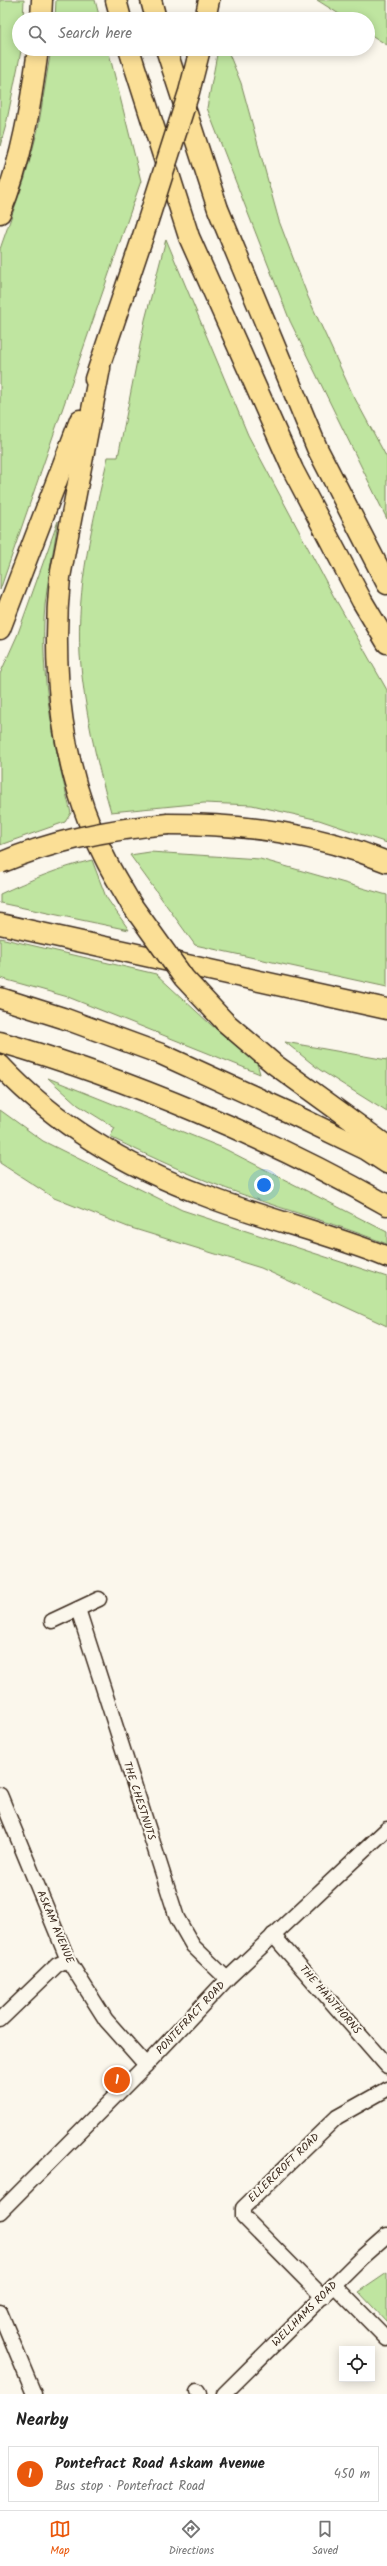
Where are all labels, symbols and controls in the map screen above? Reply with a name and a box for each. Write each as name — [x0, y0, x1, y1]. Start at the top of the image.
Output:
search box — [12, 12, 375, 56]
text: Search here — [58, 22, 132, 46]
icon: search — [26, 23, 48, 45]
your location — [254, 1175, 274, 1195]
street label: THE CHESTNUTS — [118, 1759, 160, 1843]
street label: ASKAM AVENUE — [31, 1887, 79, 1967]
street label: THE HAWTHORNS — [295, 1961, 365, 2039]
street label: PONTEFRACT ROAD — [152, 1977, 230, 2059]
pin: 1 — [104, 2065, 130, 2095]
street label: ELLERCROFT ROAD — [244, 2129, 324, 2207]
street label: WELLHAMS ROAD — [268, 2277, 342, 2351]
map controls — [339, 2346, 375, 2382]
button: locate — [339, 2346, 375, 2382]
text: Nearby — [16, 2407, 68, 2434]
text: Pontefract Road Askam Avenue — [55, 2452, 265, 2476]
text: 1 — [28, 2464, 32, 2485]
text: 450 m — [334, 2464, 370, 2485]
text: Bus stop · Pontefract Road — [55, 2476, 205, 2497]
tab: Map — [49, 2518, 71, 2560]
tab: Directions — [169, 2518, 214, 2560]
tab: Saved — [312, 2518, 338, 2560]

